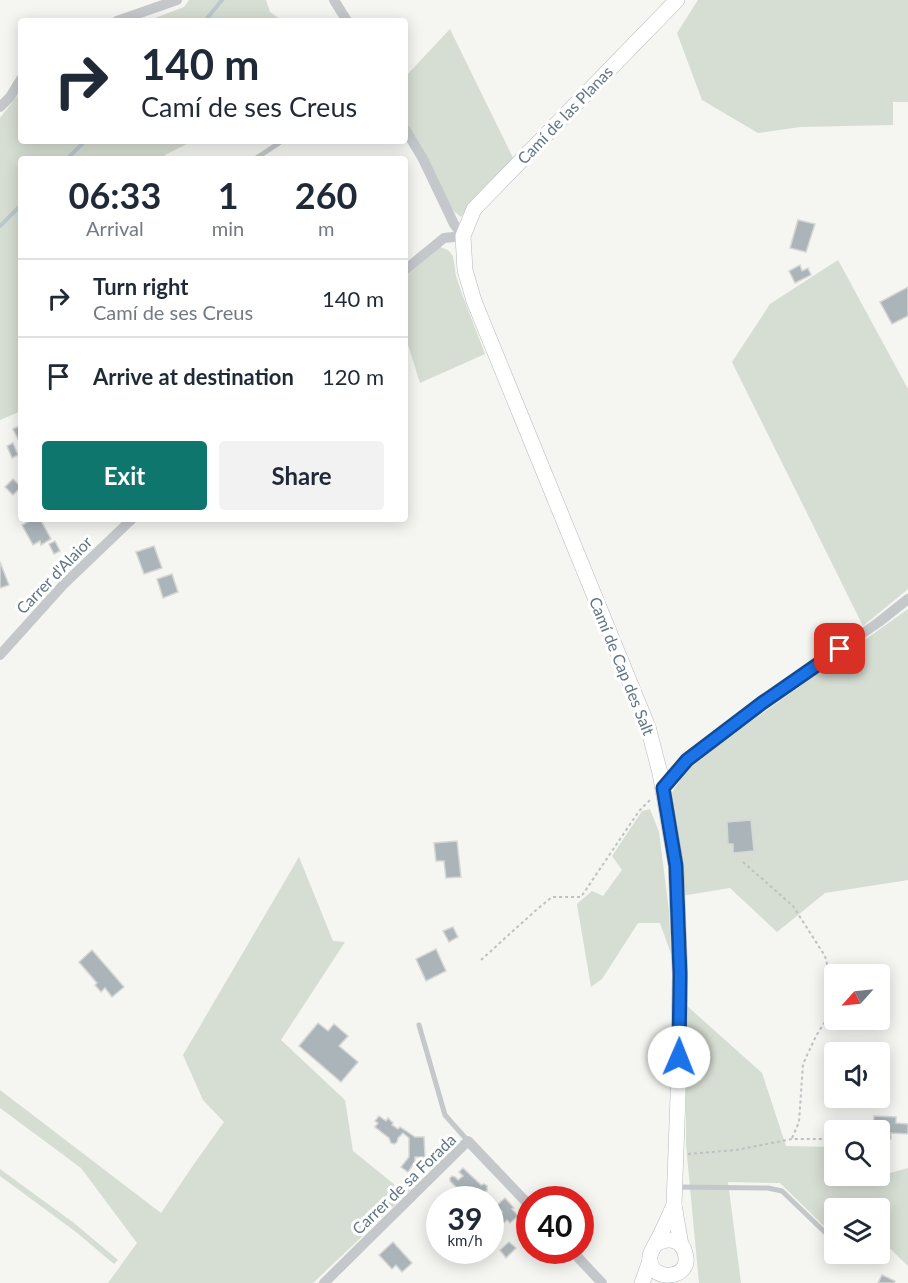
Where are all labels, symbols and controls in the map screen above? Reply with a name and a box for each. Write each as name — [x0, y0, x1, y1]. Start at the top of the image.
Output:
text: 140 m — [141, 39, 259, 89]
icon: right — [42, 42, 120, 120]
street label: Camí de las Planas — [513, 62, 616, 168]
text: Camí de ses Creus — [141, 90, 357, 123]
text: 06:33 — [69, 173, 161, 217]
text: 1 — [218, 173, 239, 217]
text: 260 — [295, 173, 357, 217]
text: Arrival — [86, 216, 144, 240]
text: min — [212, 216, 244, 240]
text: m — [318, 216, 334, 240]
text: Turn right — [93, 273, 188, 300]
icon: right — [42, 282, 75, 315]
text: 140 m — [322, 285, 384, 312]
text: Camí de ses Creus — [93, 300, 253, 324]
icon: arrive — [42, 360, 75, 393]
text: Arrive at destination — [93, 363, 294, 390]
text: 120 m — [322, 363, 384, 390]
button: Exit — [42, 441, 207, 510]
button: Share — [219, 441, 384, 510]
street label: Carrer d'Alaior — [12, 532, 96, 617]
street label: Camí de Cap des Salt — [586, 594, 659, 738]
pin — [814, 623, 865, 674]
icon: arrive — [823, 632, 856, 665]
north arrow — [824, 964, 890, 1030]
map controls — [824, 964, 890, 1264]
position arrow — [647, 1025, 711, 1089]
button: sound — [824, 1042, 890, 1108]
button: search — [824, 1120, 890, 1186]
street label: Carrer de sa Forada — [348, 1129, 459, 1238]
speed limit sign: 40 — [516, 1186, 594, 1264]
button: layers — [824, 1198, 890, 1264]
text: 39 — [448, 1200, 482, 1236]
text: km/h — [447, 1231, 483, 1249]

